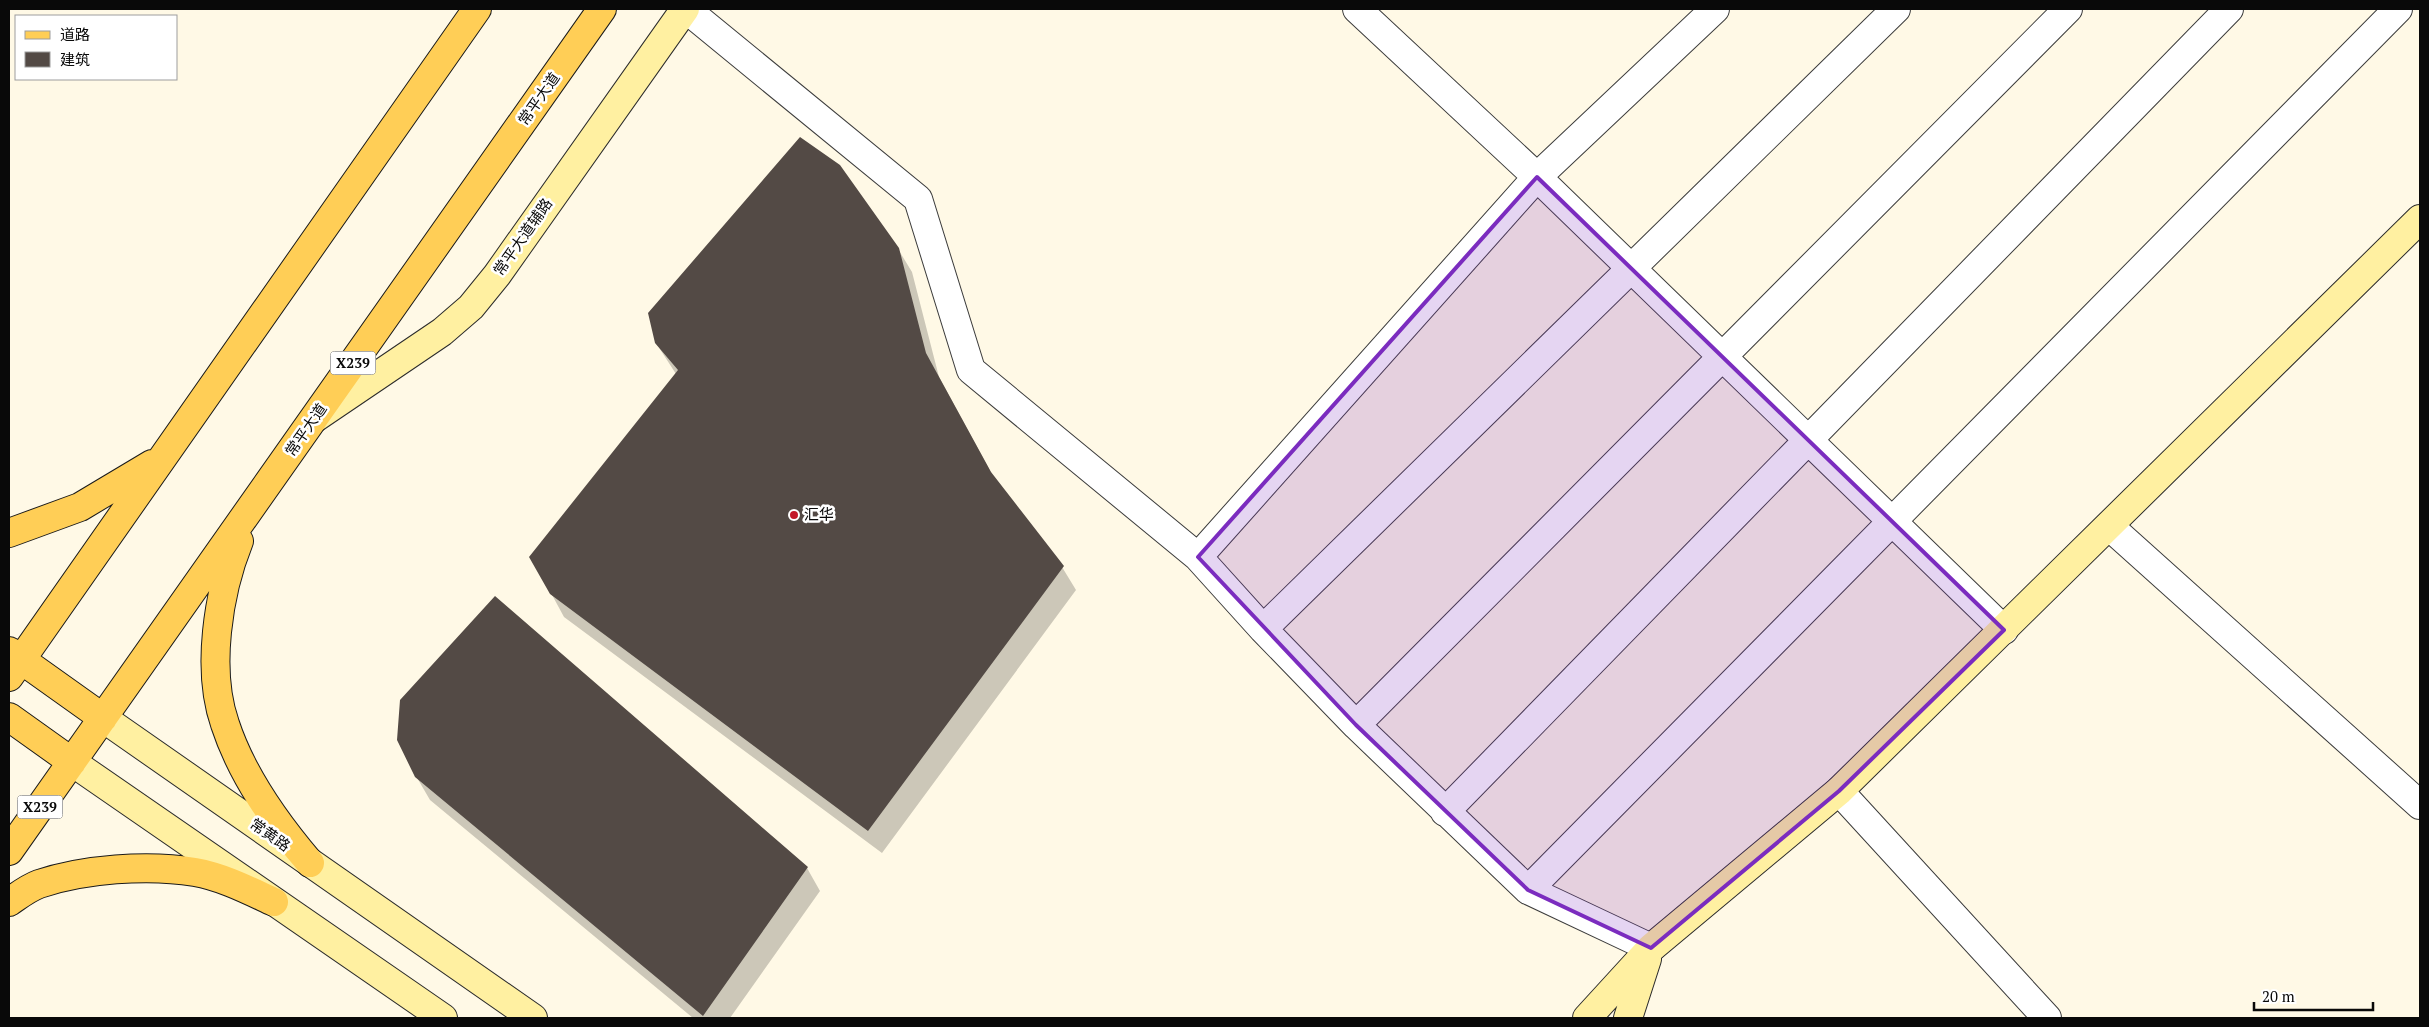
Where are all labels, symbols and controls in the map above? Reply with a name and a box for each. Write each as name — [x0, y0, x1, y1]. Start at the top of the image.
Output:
legend — [15, 15, 178, 80]
text: 道路 — [60, 24, 90, 44]
text: 建筑 — [60, 49, 90, 69]
street label: 常平大道 — [513, 68, 564, 129]
street label: 常平大道辅路 — [488, 194, 556, 279]
road number: X239 — [330, 352, 376, 374]
street label: 常平大道 — [280, 399, 331, 460]
place label: 汇华 — [804, 504, 834, 524]
marker: 汇华 — [788, 509, 800, 521]
road number: X239 — [18, 796, 62, 819]
street label: 常黄路 — [246, 813, 295, 855]
scale bar — [2254, 980, 2373, 1012]
text: 20 m — [2262, 986, 2295, 1006]

